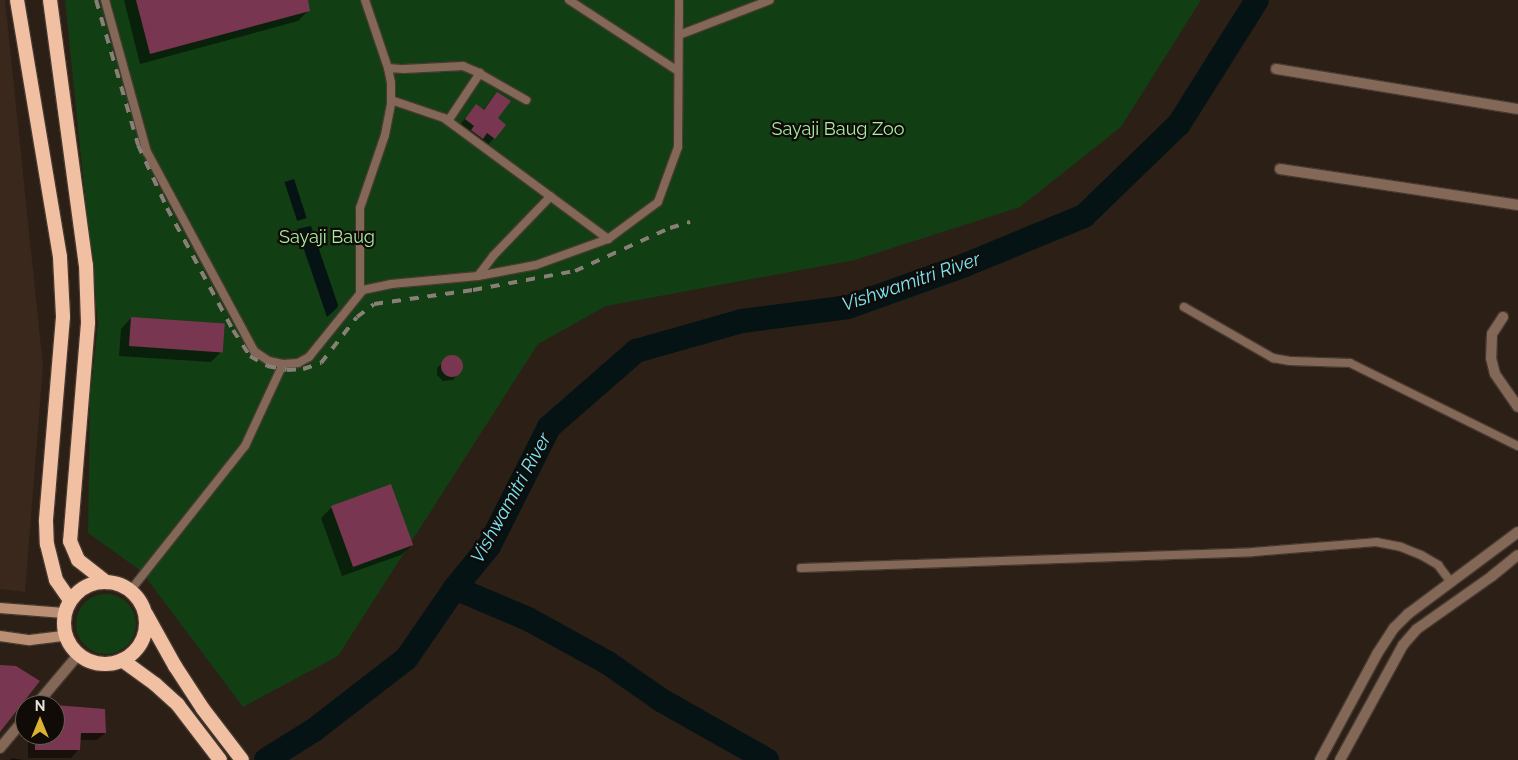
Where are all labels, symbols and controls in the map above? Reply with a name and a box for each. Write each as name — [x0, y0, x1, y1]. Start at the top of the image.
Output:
park label: Sayaji Baug Zoo — [772, 118, 904, 140]
park label: Sayaji Baug — [279, 226, 375, 248]
water label: Vishwamitri River — [839, 248, 983, 316]
water label: Vishwamitri River — [466, 429, 556, 567]
north arrow — [15, 695, 65, 745]
text: N — [35, 698, 45, 714]

